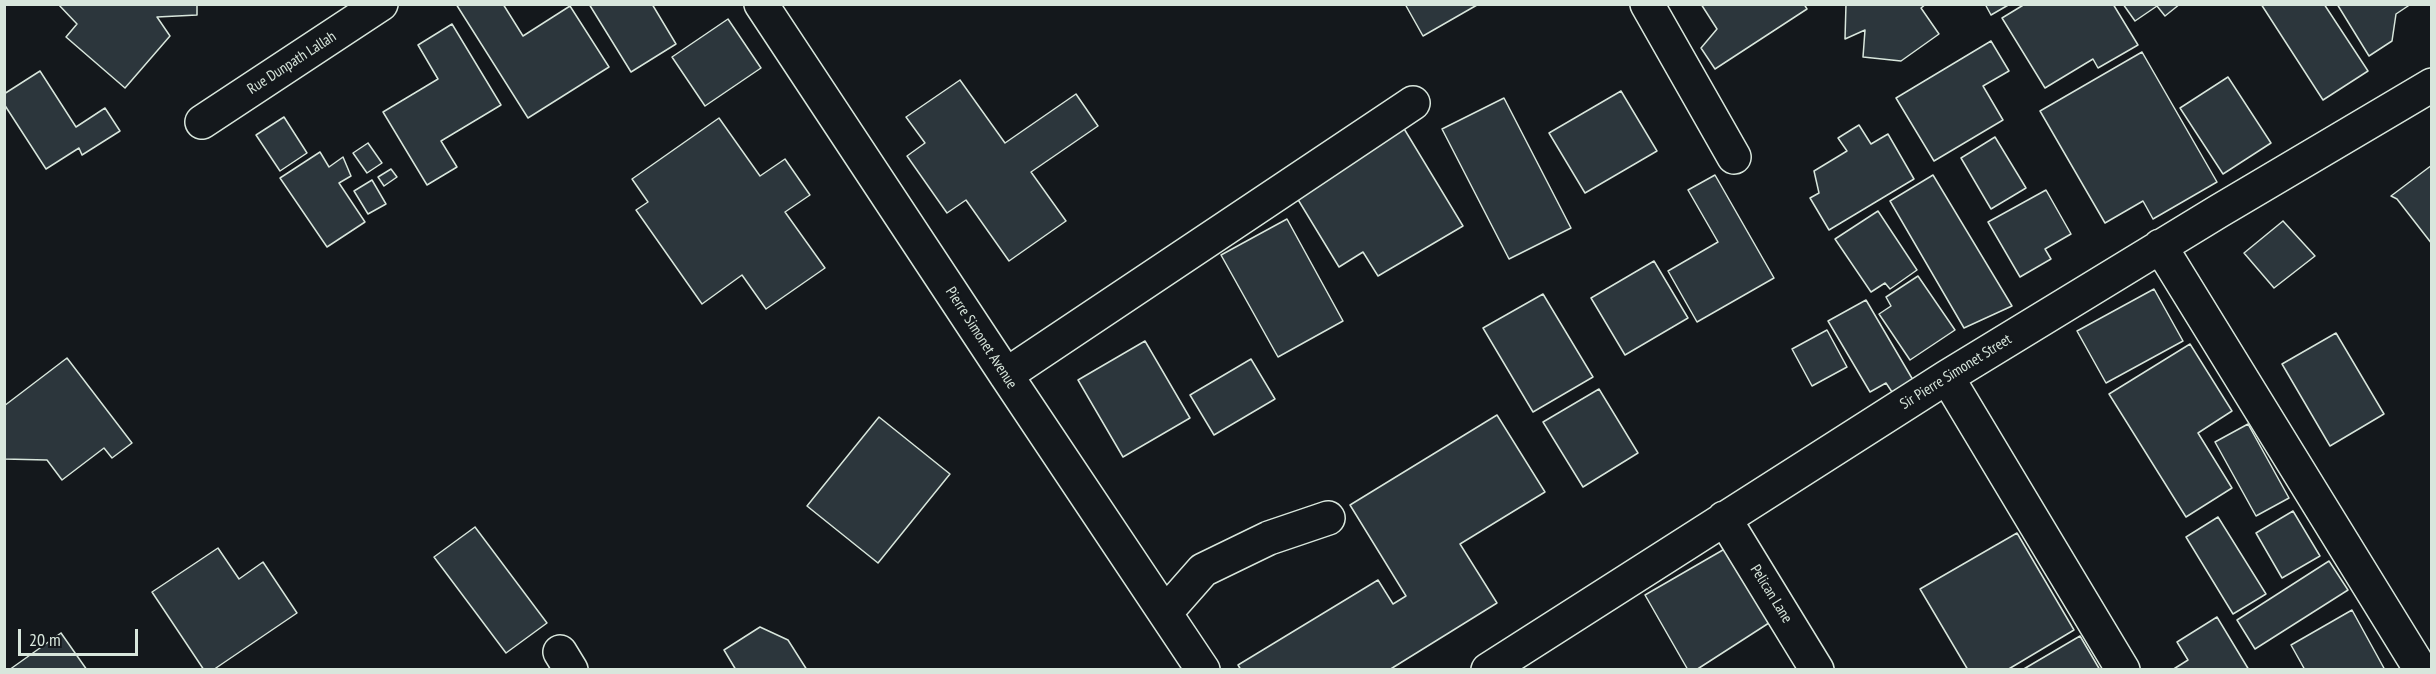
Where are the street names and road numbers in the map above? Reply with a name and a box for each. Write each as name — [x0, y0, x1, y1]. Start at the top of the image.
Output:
street label: Rue Dunpath Lallah — [244, 28, 340, 98]
street label: Pierre Simonet Avenue — [941, 284, 1021, 392]
street label: Sir Pierre Simonet Street — [1897, 330, 2015, 414]
street label: Pelican Lane — [1746, 562, 1796, 626]

